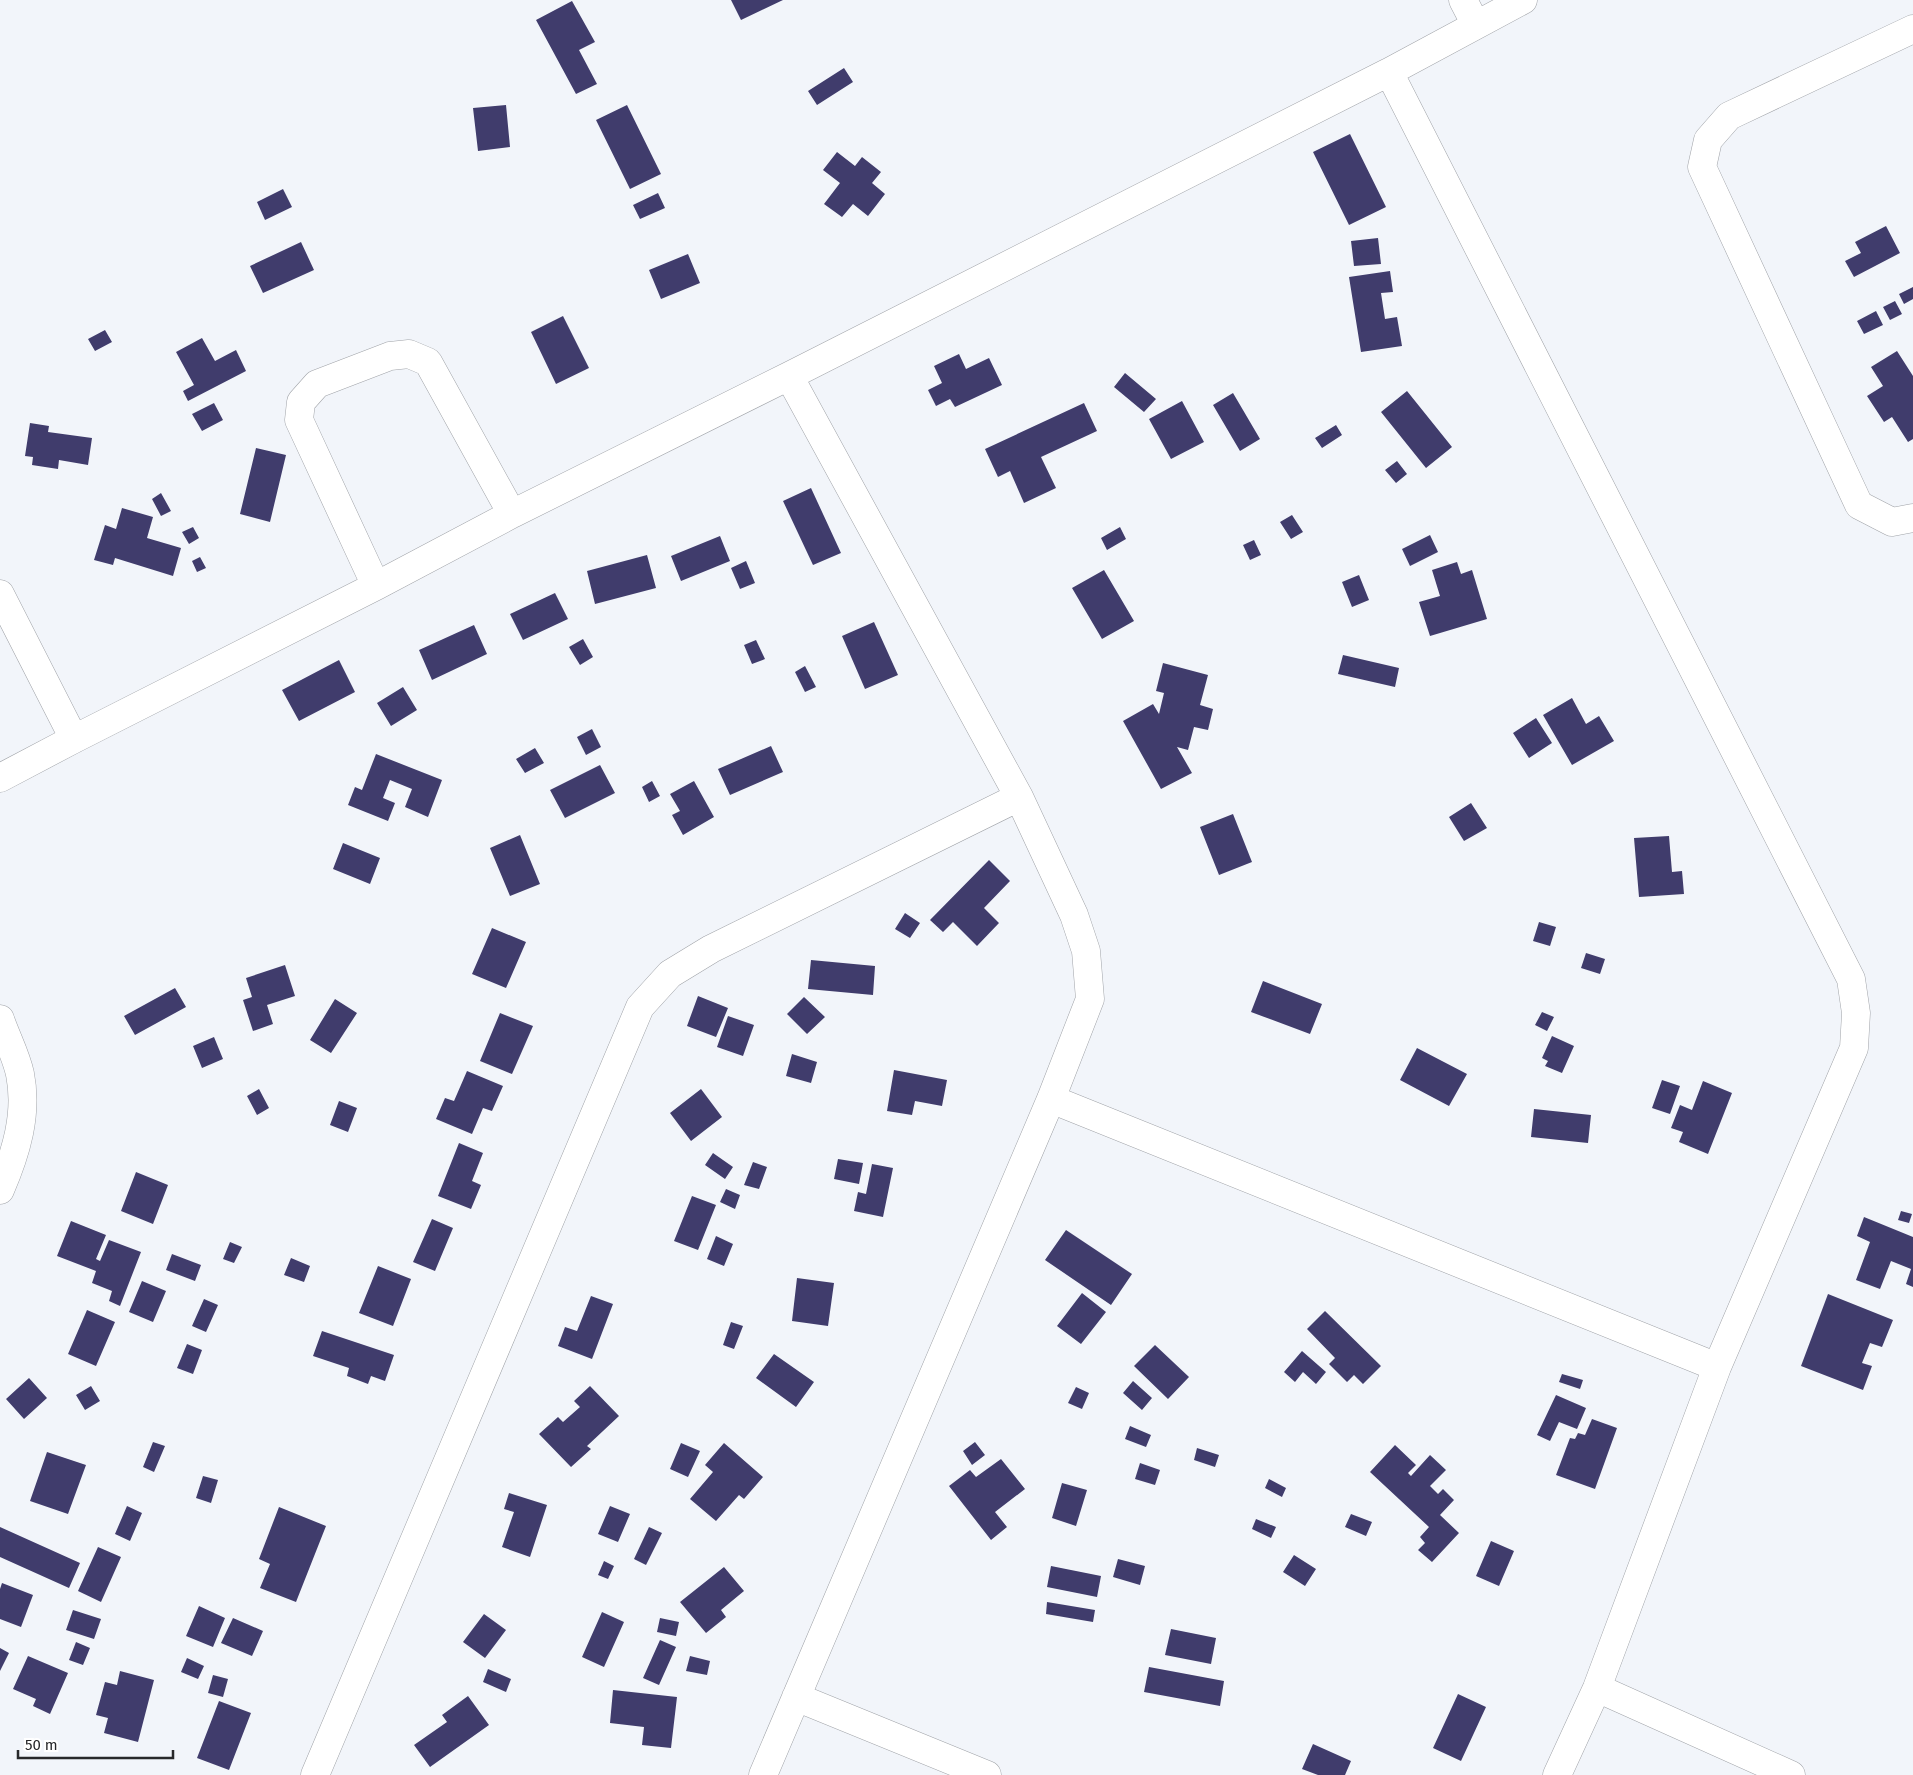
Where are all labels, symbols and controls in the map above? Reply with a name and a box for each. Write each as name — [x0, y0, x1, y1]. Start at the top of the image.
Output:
scale bar — [18, 1728, 172, 1760]
text: 50 m — [25, 1736, 58, 1754]

